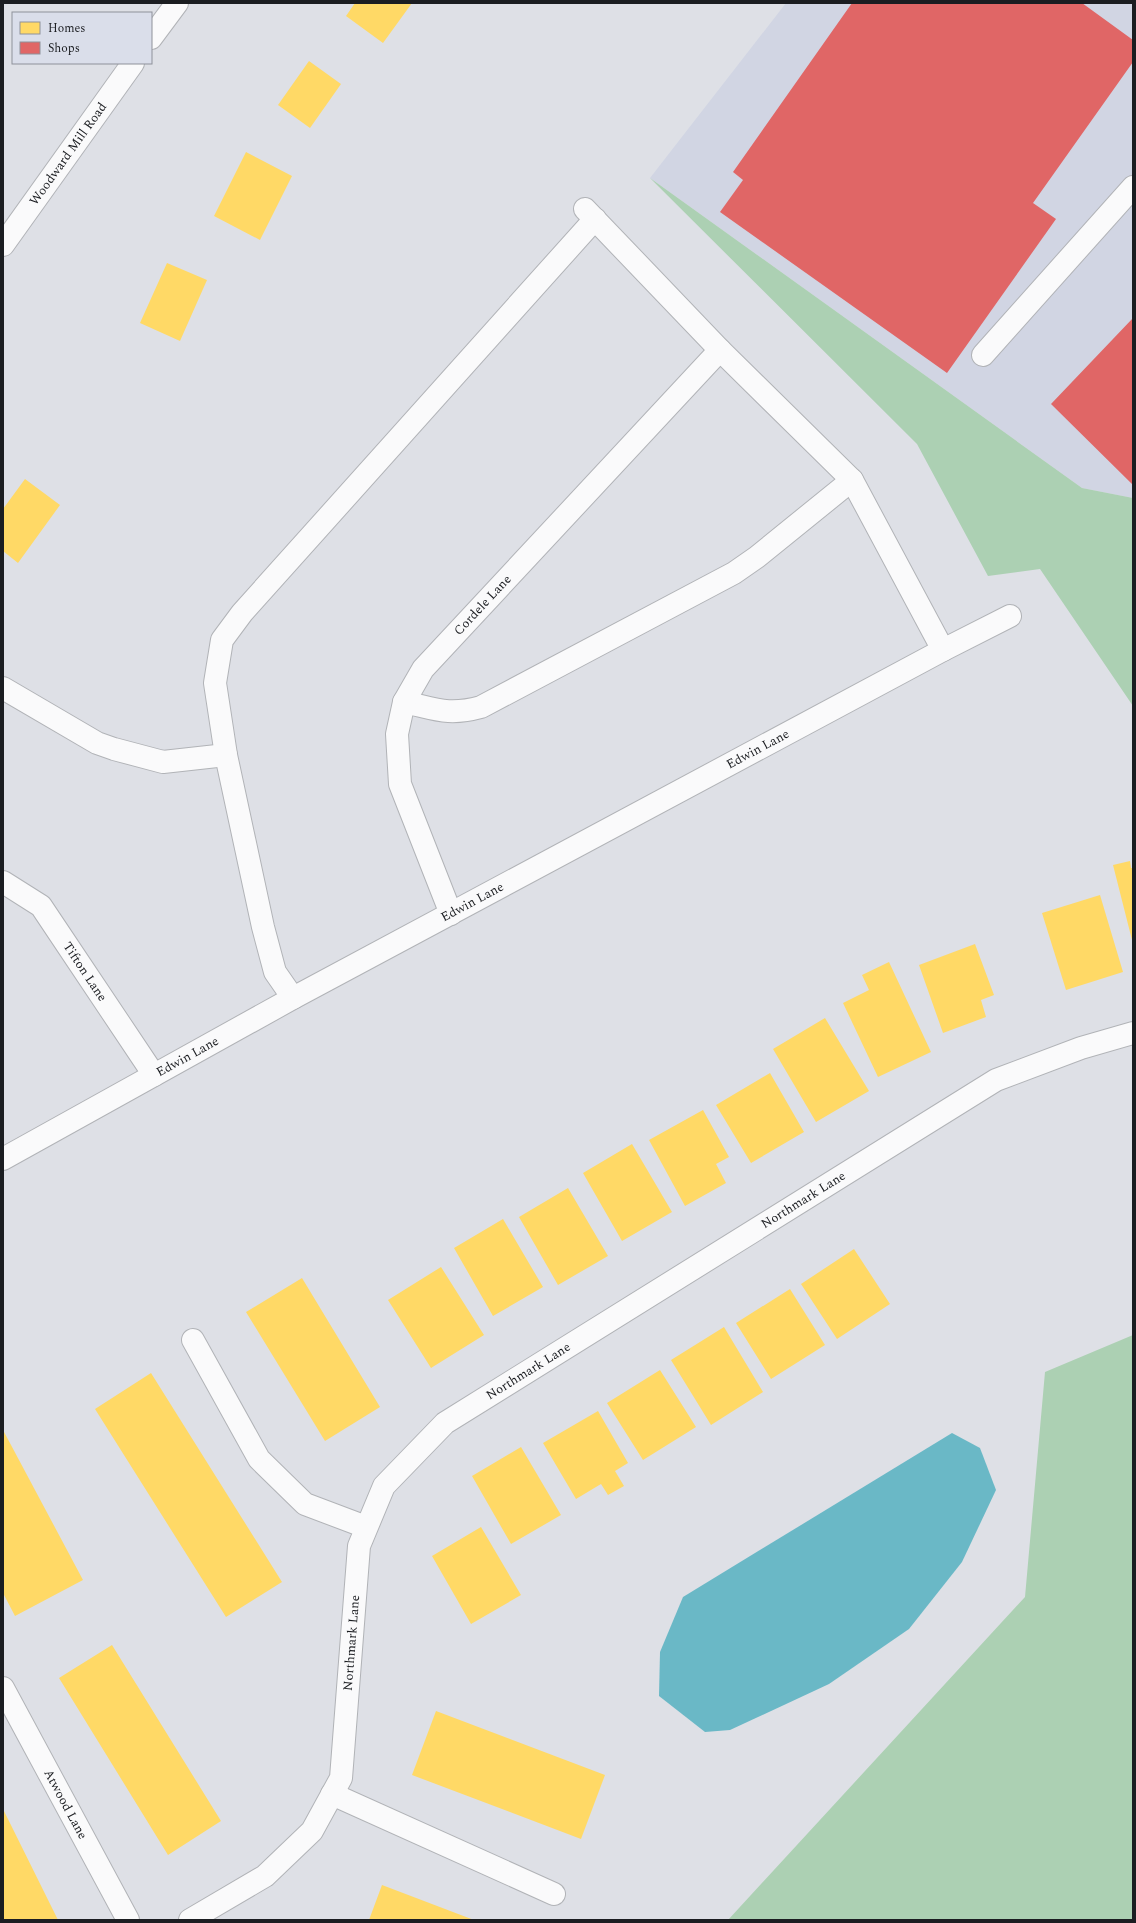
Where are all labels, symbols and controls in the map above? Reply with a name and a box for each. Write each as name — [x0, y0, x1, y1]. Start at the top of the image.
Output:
legend — [12, 12, 152, 64]
text: Homes — [48, 19, 86, 38]
text: Shops — [48, 39, 80, 58]
street label: Woodward Mill Road — [24, 98, 112, 210]
street label: Cordele Lane — [449, 570, 516, 640]
street label: Edwin Lane — [723, 724, 793, 774]
street label: Edwin Lane — [437, 877, 507, 927]
street label: Tifton Lane — [58, 938, 112, 1006]
street label: Edwin Lane — [152, 1031, 222, 1082]
street label: Northmark Lane — [757, 1166, 850, 1234]
street label: Northmark Lane — [482, 1337, 575, 1405]
street label: Northmark Lane — [338, 1594, 365, 1692]
street label: Atwood Lane — [39, 1766, 93, 1843]

